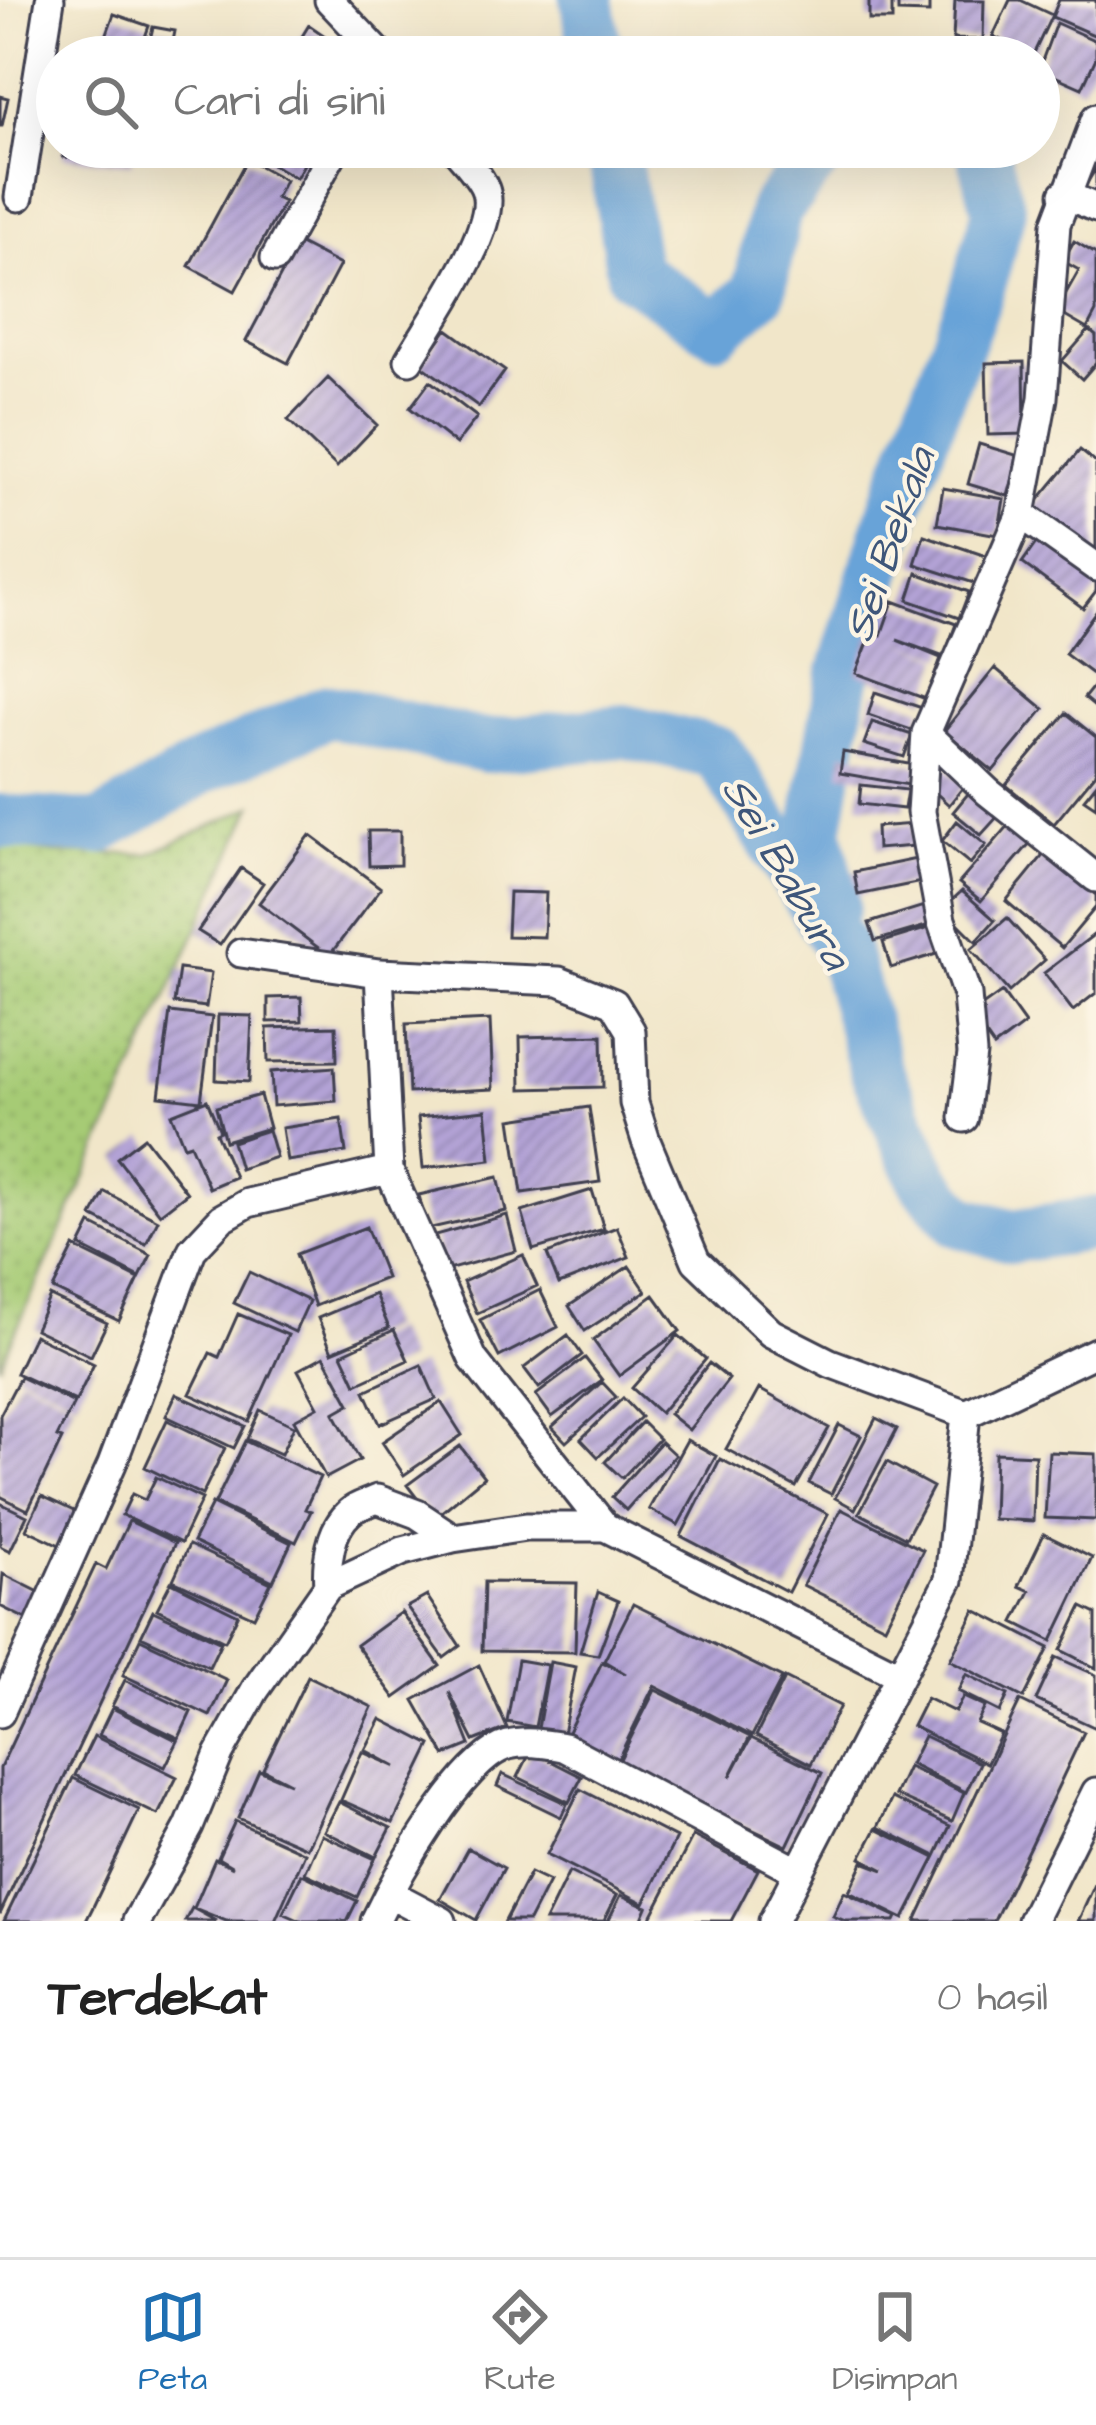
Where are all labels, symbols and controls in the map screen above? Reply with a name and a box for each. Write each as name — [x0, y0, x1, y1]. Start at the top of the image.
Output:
search box — [36, 36, 1060, 168]
icon: search — [78, 69, 144, 135]
text: Cari di sini — [174, 71, 385, 133]
water label: Sei Bekala — [831, 438, 952, 649]
water label: Sei Babura — [707, 767, 865, 983]
text: Terdekat — [48, 1964, 267, 2035]
text: 0 hasil — [937, 1972, 1048, 2026]
tab: Peta — [138, 2284, 207, 2402]
tab: Rute — [484, 2284, 556, 2402]
tab: Disimpan — [832, 2284, 958, 2402]

